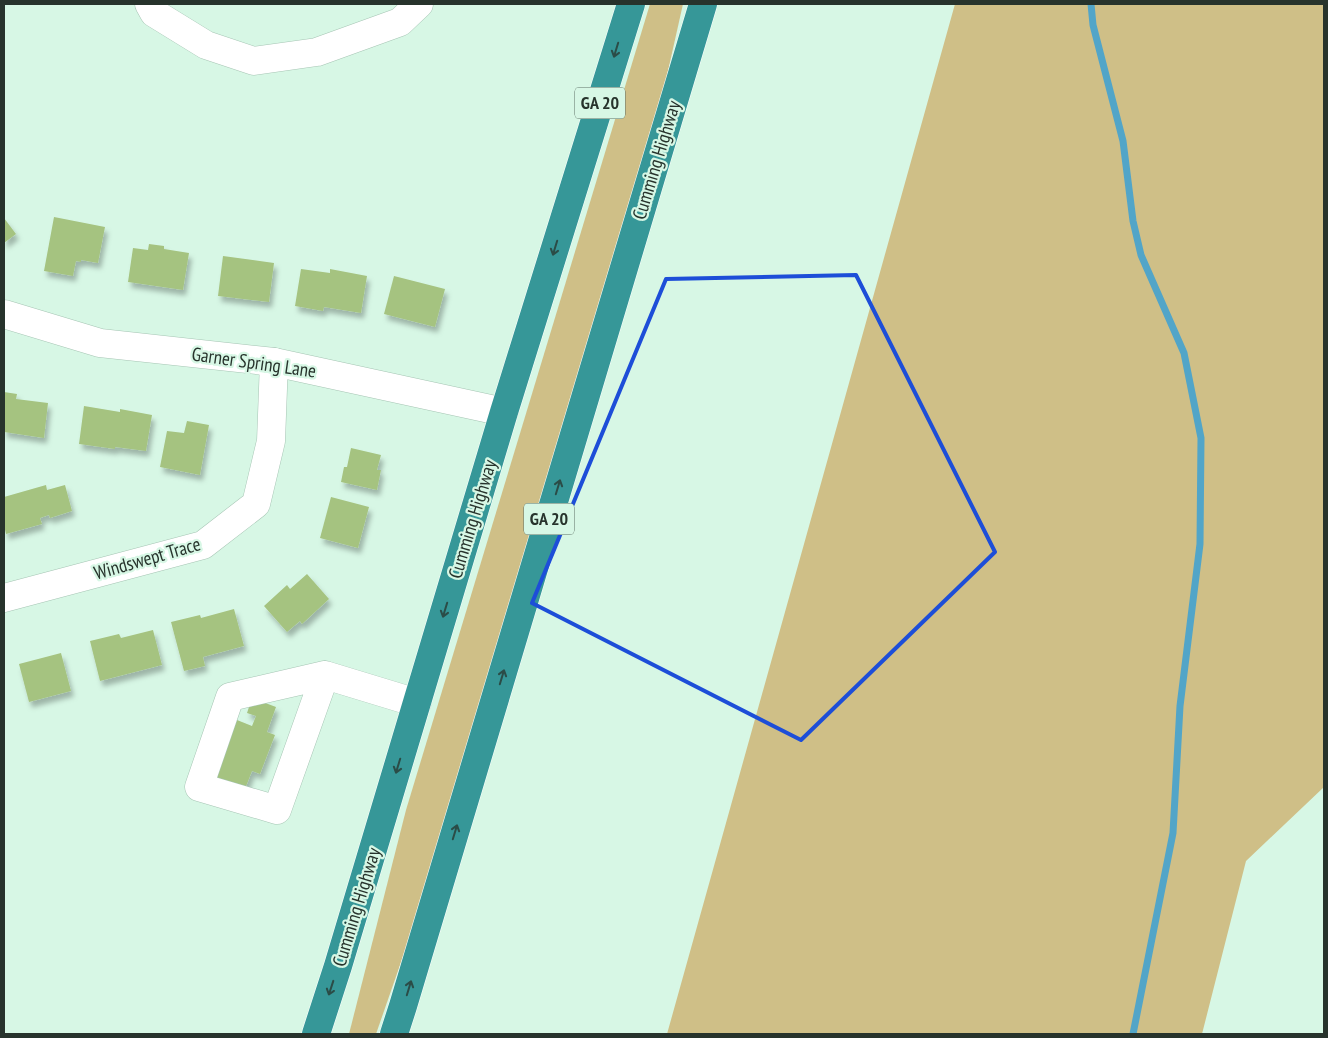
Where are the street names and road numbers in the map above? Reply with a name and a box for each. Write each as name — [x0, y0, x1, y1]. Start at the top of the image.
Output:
road number: GA 20 — [575, 88, 625, 119]
street label: Cumming Highway — [627, 97, 686, 222]
street label: Garner Spring Lane — [190, 341, 318, 383]
street label: Cumming Highway — [443, 456, 502, 581]
road number: GA 20 — [524, 504, 574, 534]
street label: Windswept Trace — [91, 531, 203, 585]
street label: Cumming Highway — [327, 844, 386, 969]

